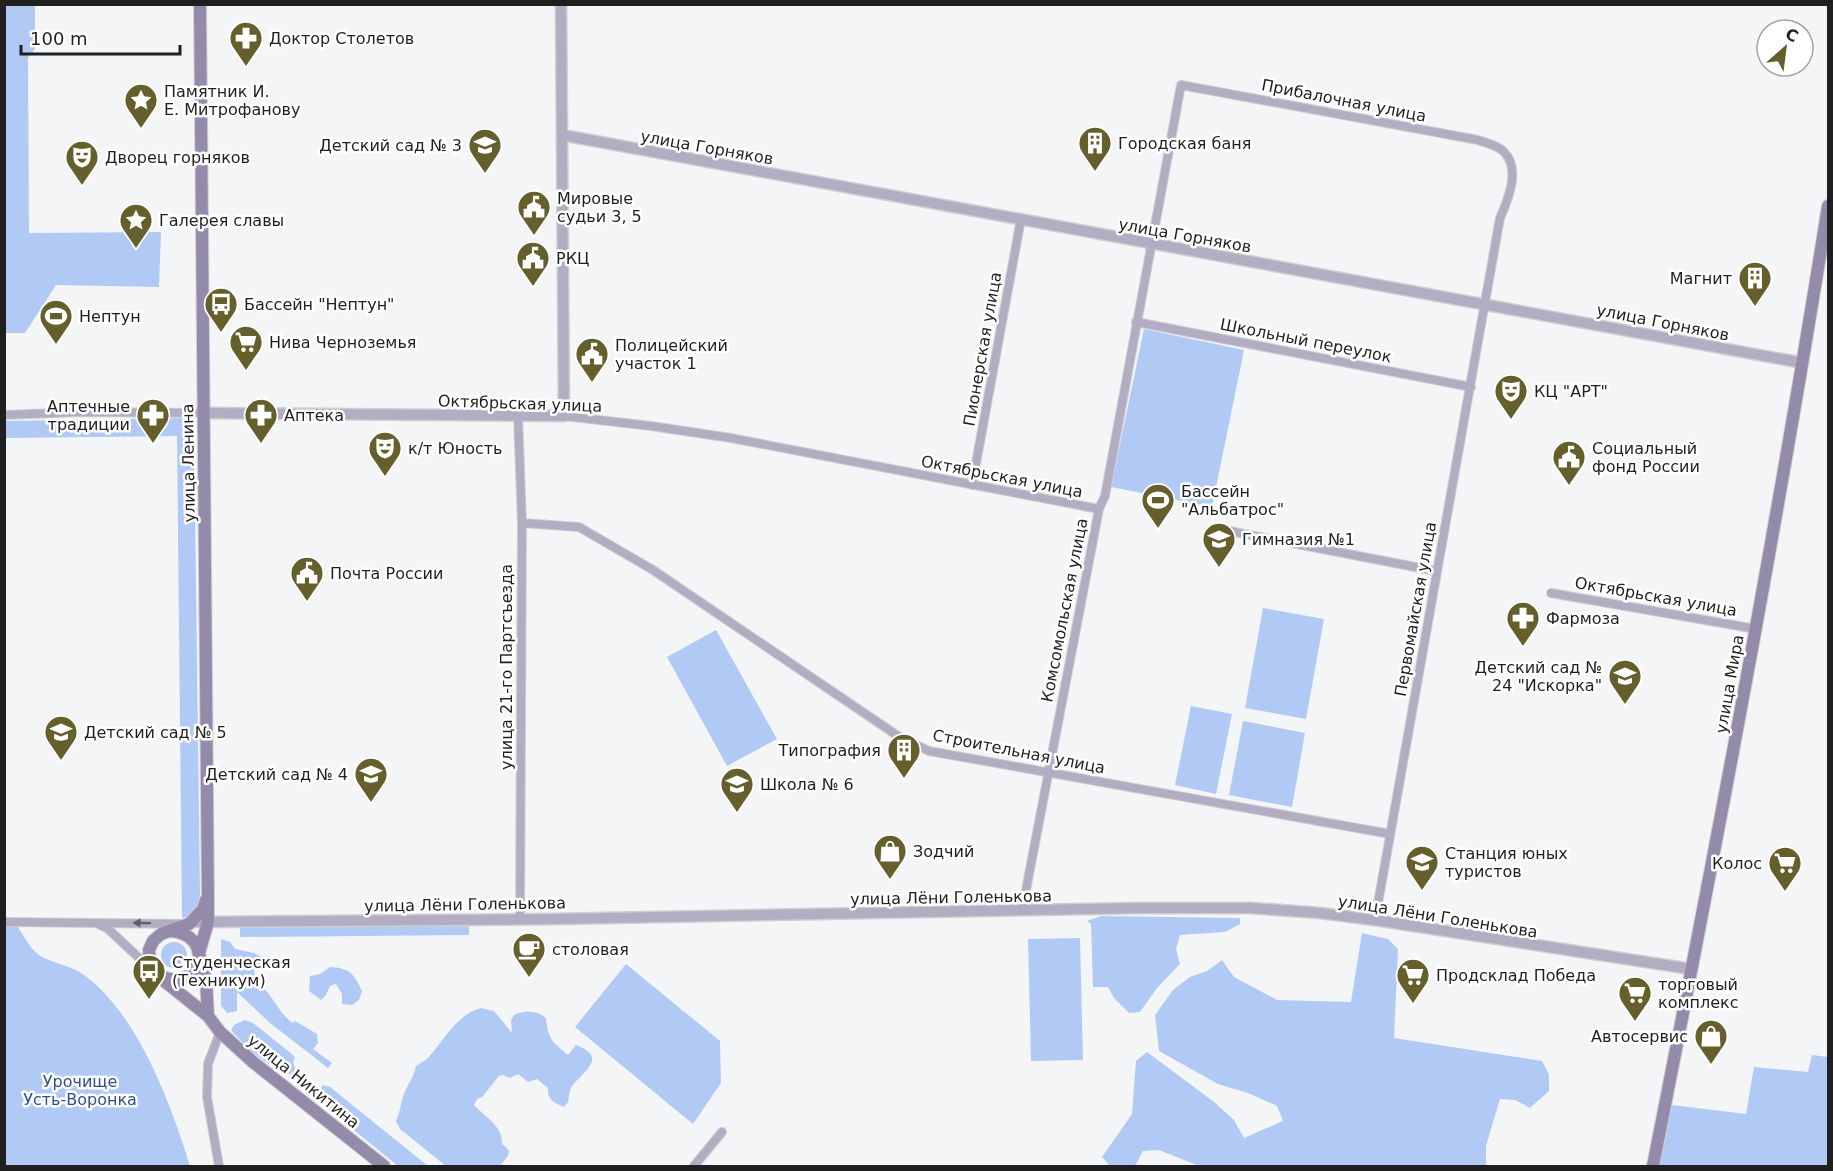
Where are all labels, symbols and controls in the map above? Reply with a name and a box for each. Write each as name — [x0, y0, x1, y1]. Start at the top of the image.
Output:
scale bar — [21, 18, 180, 56]
north arrow — [1755, 18, 1815, 78]
pharmacy icon: Доктор Столетов — [228, 20, 264, 67]
text: С — [1782, 24, 1801, 46]
text: 100 m — [30, 28, 88, 49]
place label: Доктор Столетов — [269, 29, 414, 48]
street label: Прибалочная улица — [1260, 75, 1428, 126]
place icon: Памятник И. Е. Митрофанову — [123, 82, 159, 129]
place label: Памятник И. Е. Митрофанову — [164, 82, 300, 119]
building icon: Городская баня — [1077, 125, 1113, 172]
street label: улица Горняков — [639, 126, 775, 169]
school or university icon: Детский сад № 3 — [467, 127, 503, 174]
place label: Городская баня — [1118, 134, 1251, 153]
place label: Детский сад № 3 — [319, 136, 462, 155]
theatre icon: Дворец горняков — [64, 139, 100, 186]
place label: Дворец горняков — [105, 148, 250, 167]
public building icon: Мировые судьи 3, 5 — [516, 189, 552, 236]
place label: Мировые судьи 3, 5 — [557, 189, 642, 226]
place icon: Галерея славы — [118, 202, 154, 249]
place label: Галерея славы — [159, 211, 284, 230]
street label: улица Горняков — [1117, 214, 1253, 257]
public building icon: РКЦ — [515, 240, 551, 287]
place label: РКЦ — [556, 249, 589, 268]
building icon: Магнит — [1737, 260, 1773, 307]
place label: Магнит — [1670, 269, 1732, 288]
street label: Пионерская улица — [960, 270, 1005, 428]
bus stop icon: Бассейн "Нептун" — [203, 286, 239, 333]
place label: Бассейн "Нептун" — [244, 295, 394, 314]
sports icon: Нептун — [38, 298, 74, 345]
street label: улица Горняков — [1595, 300, 1731, 345]
place label: Нептун — [79, 307, 141, 326]
street label: Школьный переулок — [1219, 315, 1394, 367]
supermarket icon: Нива Черноземья — [228, 324, 264, 371]
place label: Нива Черноземья — [269, 333, 416, 352]
public building icon: Полицейский участок 1 — [574, 336, 610, 383]
place label: Полицейский участок 1 — [615, 336, 728, 373]
theatre icon: КЦ "АРТ" — [1493, 373, 1529, 420]
place label: КЦ "АРТ" — [1534, 382, 1608, 401]
street label: Октябрьская улица — [437, 391, 602, 416]
place label: Аптечные традиции — [47, 397, 130, 434]
pharmacy icon: Аптечные традиции — [135, 397, 171, 444]
pharmacy icon: Аптека — [243, 397, 279, 444]
street label: улица Ленина — [178, 403, 199, 523]
place label: Аптека — [284, 406, 344, 425]
theatre icon: к/т Юность — [367, 430, 403, 477]
place label: к/т Юность — [408, 439, 503, 458]
public building icon: Социальный фонд России — [1551, 439, 1587, 486]
place label: Социальный фонд России — [1592, 439, 1700, 476]
street label: Октябрьская улица — [919, 451, 1084, 502]
sports icon: Бассейн "Альбатрос" — [1140, 482, 1176, 529]
place label: Бассейн "Альбатрос" — [1181, 482, 1284, 519]
street label: Комсомольская улица — [1037, 516, 1092, 704]
street label: Первомайская улица — [1391, 520, 1440, 698]
school or university icon: Гимназия №1 — [1201, 521, 1237, 568]
place label: Гимназия №1 — [1242, 530, 1355, 549]
public building icon: Почта России — [289, 555, 325, 602]
place label: Почта России — [330, 564, 443, 583]
street label: улица 21-го Партсъезда — [497, 564, 516, 770]
street label: Октябрьская улица — [1573, 573, 1739, 620]
pharmacy icon: Фармоза — [1505, 600, 1541, 647]
place label: Фармоза — [1546, 609, 1620, 628]
street label: улица Мира — [1711, 633, 1748, 735]
place label: Детский сад № 24 "Искорка" — [1475, 658, 1602, 695]
school or university icon: Детский сад № 24 "Искорка" — [1607, 658, 1643, 705]
school or university icon: Детский сад № 5 — [43, 714, 79, 761]
place label: Детский сад № 5 — [84, 723, 227, 742]
street label: Строительная улица — [931, 725, 1107, 778]
building icon: Типография — [886, 732, 922, 779]
place label: Типография — [778, 741, 881, 760]
school or university icon: Детский сад № 4 — [353, 756, 389, 803]
place label: Детский сад № 4 — [205, 765, 348, 784]
school or university icon: Школа № 6 — [719, 766, 755, 813]
place label: Школа № 6 — [760, 775, 854, 794]
shop icon: Зодчий — [872, 833, 908, 880]
place label: Зодчий — [913, 842, 974, 861]
school or university icon: Станция юных туристов — [1404, 844, 1440, 891]
place label: Станция юных туристов — [1445, 844, 1568, 881]
supermarket icon: Колос — [1767, 845, 1803, 892]
place label: Колос — [1712, 854, 1762, 873]
street label: улица Лёни Голенькова — [850, 886, 1052, 909]
street label: улица Лёни Голенькова — [1337, 891, 1539, 942]
street label: улица Лёни Голенькова — [364, 893, 566, 916]
one-way arrow — [132, 918, 151, 928]
cafe icon: столовая — [511, 931, 547, 978]
place label: столовая — [552, 940, 629, 959]
bus stop icon: Студенческая (Техникум) — [131, 953, 167, 1000]
place label: Студенческая (Техникум) — [172, 953, 291, 990]
supermarket icon: Продсклад Победа — [1395, 957, 1431, 1004]
place label: Продсклад Победа — [1436, 966, 1596, 985]
supermarket icon: торговый комплекс — [1617, 975, 1653, 1022]
place label: торговый комплекс — [1658, 975, 1739, 1012]
shop icon: Автосервис — [1693, 1018, 1729, 1065]
place label: Автосервис — [1591, 1027, 1688, 1046]
street label: улица Никитина — [244, 1030, 363, 1132]
park label: Урочище Усть-Воронка — [23, 1072, 137, 1109]

